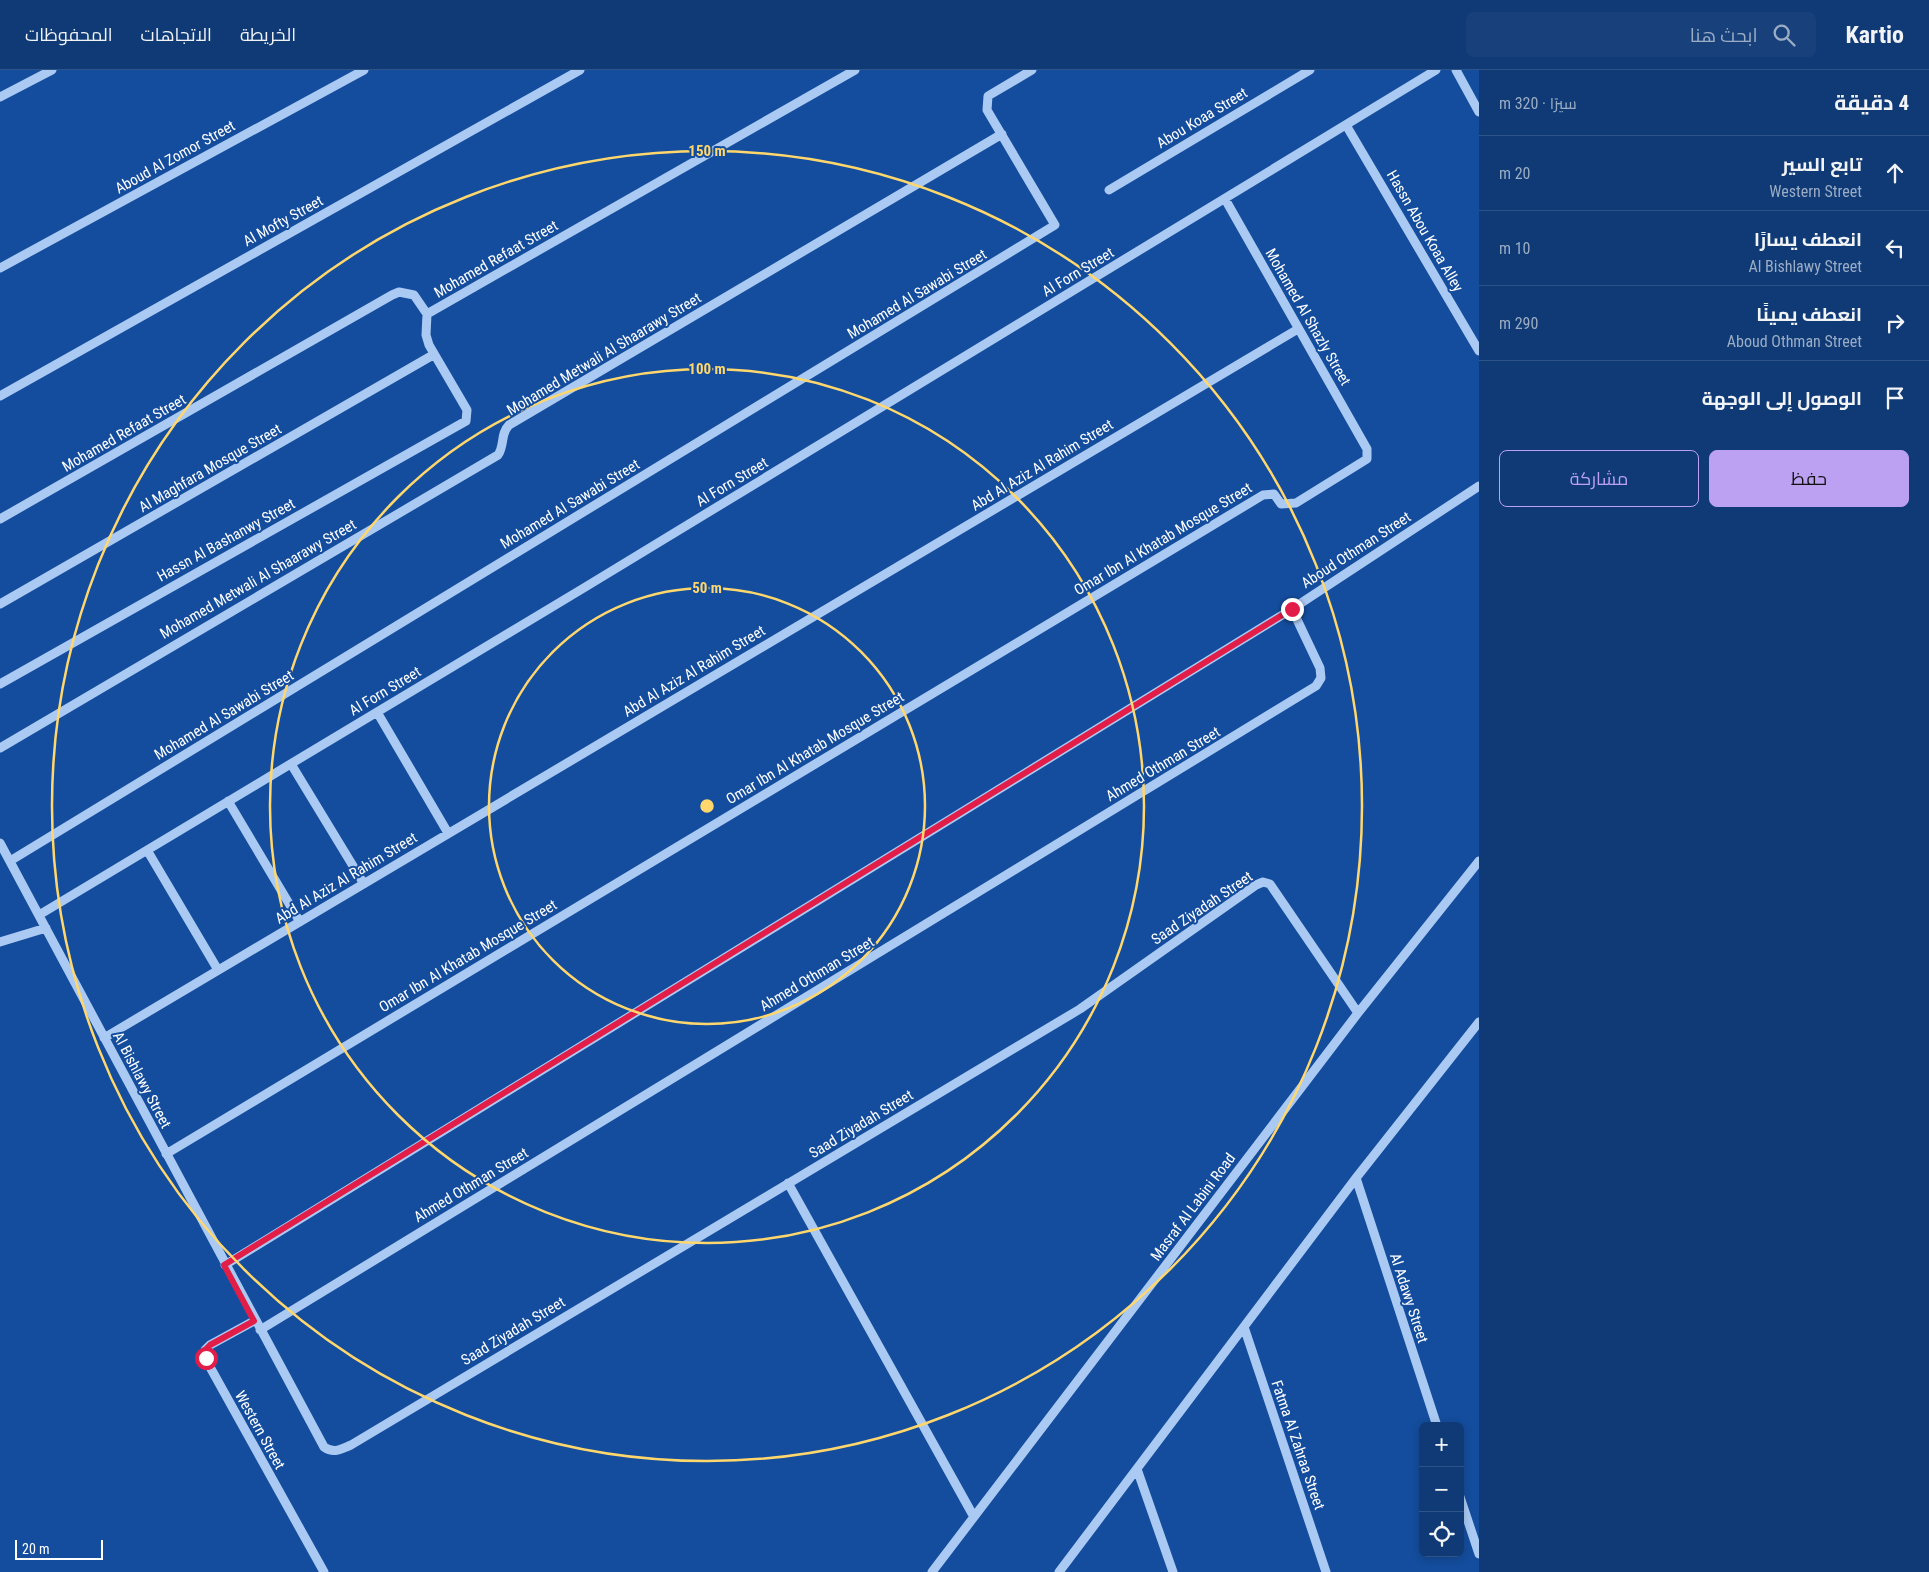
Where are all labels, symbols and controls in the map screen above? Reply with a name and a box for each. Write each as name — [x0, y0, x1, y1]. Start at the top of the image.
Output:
search box — [1466, 12, 1816, 57]
icon: search — [1770, 21, 1798, 49]
text: Kartio — [1846, 21, 1904, 49]
text: المحفوظات — [25, 24, 113, 45]
text: الاتجاهات — [141, 24, 212, 45]
text: الخريطة — [240, 24, 296, 45]
text: ابحث هنا — [1690, 24, 1758, 47]
street label: Abou Koaa Street — [1153, 84, 1251, 152]
text: 4 دقيقة — [1834, 91, 1909, 115]
text: سيرًا · 320 m — [1499, 94, 1577, 113]
street label: Aboud Al Zomor Street — [112, 117, 238, 197]
text: 150 m — [688, 142, 726, 160]
text: تابع السير — [1782, 153, 1862, 176]
icon: ahead — [1881, 159, 1909, 187]
text: 20 m — [1499, 164, 1531, 183]
street label: Hassn Abou Koaa Alley — [1383, 167, 1467, 295]
text: Western Street — [1769, 182, 1862, 201]
street label: Al Mofty Street — [240, 192, 326, 250]
street label: Mohamed Refaat Street — [431, 216, 561, 302]
text: انعطف يسارًا — [1754, 228, 1862, 251]
icon: left — [1881, 234, 1909, 262]
text: 10 m — [1499, 239, 1531, 258]
street label: Al Forn Street — [1039, 244, 1117, 300]
street label: Mohamed Al Sawabi Street — [844, 245, 990, 343]
street label: Mohamed Al Shazly Street — [1261, 245, 1355, 389]
text: Al Bishlawy Street — [1748, 257, 1862, 276]
street label: Mohamed Metwali Al Shaarawy Street — [504, 289, 704, 419]
text: انعطف يمينًا — [1756, 303, 1862, 326]
icon: right — [1881, 309, 1909, 337]
text: 290 m — [1499, 314, 1538, 333]
text: Aboud Othman Street — [1727, 332, 1862, 351]
text: 100 m — [688, 360, 726, 378]
icon: arrive — [1881, 384, 1909, 412]
text: الوصول إلى الوجهة — [1702, 387, 1862, 410]
street label: Mohamed Refaat Street — [59, 390, 189, 476]
street label: Abd Al Aziz Al Rahim Street — [968, 415, 1116, 515]
street label: Al Maghfara Mosque Street — [136, 420, 284, 516]
button: مشاركة — [1499, 450, 1699, 507]
button: حفظ — [1709, 450, 1909, 507]
street label: Al Forn Street — [693, 454, 771, 510]
street label: Mohamed Al Sawabi Street — [497, 455, 643, 553]
street label: Omar Ibn Al Khatab Mosque Street — [1071, 479, 1255, 599]
street label: Hassn Al Bashanwy Street — [154, 495, 298, 585]
street label: Aboud Othman Street — [1298, 508, 1414, 592]
street label: Mohamed Metwali Al Shaarawy Street — [157, 515, 359, 643]
text: 50 m — [692, 579, 722, 597]
route end — [1281, 598, 1304, 621]
street label: Abd Al Aziz Al Rahim Street — [620, 621, 768, 721]
street label: Al Forn Street — [346, 663, 424, 719]
street label: Mohamed Al Sawabi Street — [151, 666, 297, 764]
street label: Omar Ibn Al Khatab Mosque Street — [723, 688, 907, 808]
street label: Ahmed Othman Street — [1103, 723, 1223, 805]
centre of rings — [698, 797, 716, 815]
street label: Abd Al Aziz Al Rahim Street — [272, 828, 420, 928]
street label: Saad Ziyadah Street — [1148, 868, 1256, 948]
street label: Omar Ibn Al Khatab Mosque Street — [376, 896, 560, 1016]
street label: Ahmed Othman Street — [757, 933, 877, 1015]
street label: Al Bishlawy Street — [109, 1029, 175, 1131]
street label: Saad Ziyadah Street — [806, 1086, 916, 1162]
street label: Ahmed Othman Street — [411, 1144, 531, 1226]
street label: Masraf Al Labini Road — [1147, 1150, 1239, 1264]
street label: Al Adawy Street — [1386, 1251, 1432, 1345]
street label: Saad Ziyadah Street — [458, 1293, 568, 1369]
route start — [195, 1347, 218, 1370]
street label: Fatma Al Zahraa Street — [1267, 1378, 1329, 1512]
street label: Western Street — [231, 1388, 289, 1472]
map controls — [1419, 1422, 1464, 1557]
button: + — [1419, 1422, 1464, 1467]
button: − — [1419, 1467, 1464, 1512]
button: locate — [1419, 1512, 1464, 1557]
scale bar — [15, 1537, 102, 1560]
text: 20 m — [22, 1541, 50, 1557]

